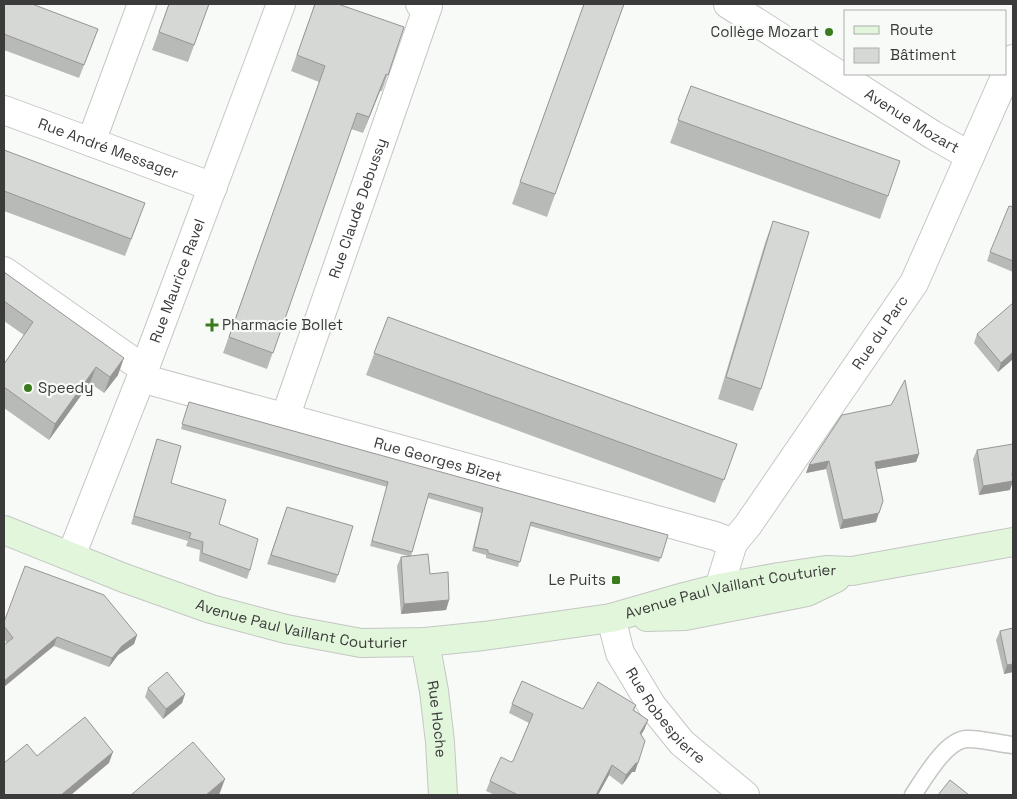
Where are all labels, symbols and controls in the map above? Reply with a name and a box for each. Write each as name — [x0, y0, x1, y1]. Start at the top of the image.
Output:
legend — [844, 10, 1007, 75]
text: Route — [890, 20, 934, 39]
place label: Collège Mozart — [711, 22, 819, 41]
marker: Collège Mozart — [823, 26, 835, 38]
text: Bâtiment — [890, 45, 956, 64]
street label: Avenue Mozart — [861, 84, 963, 157]
street label: Rue André Messager — [36, 113, 181, 183]
street label: Rue Claude Debussy — [324, 135, 390, 281]
street label: Rue Maurice Ravel — [145, 216, 209, 345]
street label: Rue du Parc — [847, 291, 912, 373]
place label: Pharmacie Bollet — [222, 315, 343, 334]
marker: Pharmacie Bollet — [206, 319, 218, 331]
place label: Speedy — [38, 378, 93, 397]
marker: Speedy — [22, 382, 34, 394]
street label: Rue Georges Bizet — [372, 433, 504, 486]
street label: Avenue Paul Vaillant Couturier — [623, 560, 837, 622]
place label: Le Puits — [548, 570, 606, 589]
marker: Le Puits — [610, 574, 622, 586]
street label: Avenue Paul Vaillant Couturier — [193, 594, 408, 652]
street label: Rue Robespierre — [622, 664, 710, 768]
street label: Rue Hoche — [423, 679, 451, 758]

